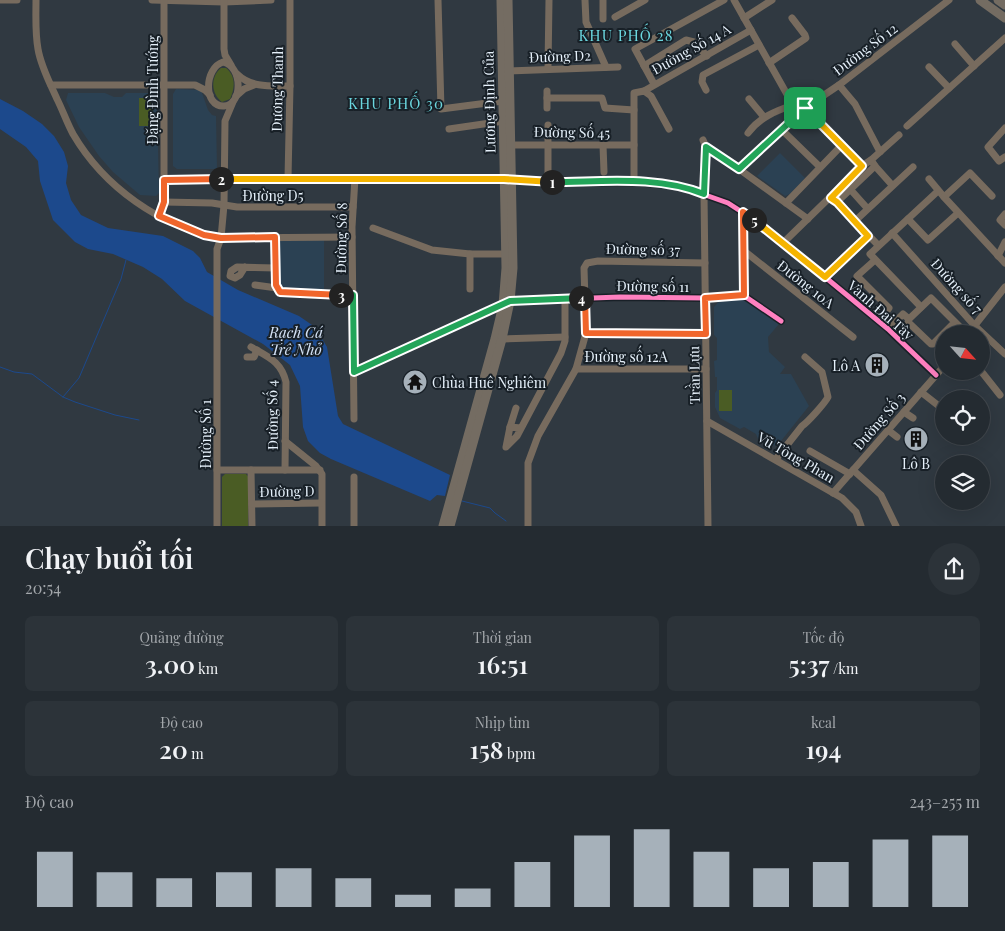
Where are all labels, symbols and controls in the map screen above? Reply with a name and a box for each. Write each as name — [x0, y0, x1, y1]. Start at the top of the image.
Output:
street label: Đường Số 12 — [828, 17, 901, 79]
street label: Đường Số 14 A — [647, 18, 734, 79]
district label: KHU PHỐ 28 — [579, 23, 674, 45]
street label: Đặng Đình Tướng — [143, 35, 162, 145]
street label: Đường D2 — [529, 45, 592, 67]
street label: Dương Thanh — [267, 46, 287, 132]
street label: Lương Định Của — [479, 51, 499, 153]
pin — [784, 87, 826, 129]
district label: KHU PHỐ 30 — [348, 91, 444, 113]
icon: arrive — [791, 94, 819, 122]
street label: Đường Số 45 — [534, 120, 610, 142]
pin: 2 — [208, 166, 234, 192]
text: 2 — [218, 170, 225, 189]
pin: 1 — [540, 170, 564, 194]
text: 1 — [550, 173, 555, 192]
street label: Đường D5 — [243, 186, 304, 205]
street label: Đường Số 8 — [329, 202, 351, 274]
pin: 5 — [742, 208, 766, 232]
text: 5 — [751, 211, 758, 230]
street label: Đường số 37 — [606, 237, 681, 259]
street label: Đường số 7 — [927, 253, 989, 318]
street label: Đường 10A — [774, 256, 839, 312]
street label: Đường số 11 — [616, 274, 690, 296]
street label: Vành Đai Tây — [843, 275, 918, 344]
pin: 3 — [328, 282, 354, 308]
text: 3 — [338, 286, 345, 305]
pin: 4 — [568, 286, 594, 310]
text: 4 — [578, 289, 585, 308]
water label: Rạch Cá Trê Nhỏ — [268, 322, 323, 359]
north arrow — [935, 325, 990, 380]
map controls — [935, 325, 990, 510]
street label: Đường số 12A — [584, 345, 668, 366]
street label: Trần Lựu — [683, 346, 704, 404]
building icon: Lô A — [864, 352, 890, 378]
place label: Lô A — [832, 356, 860, 375]
temple icon: Chùa Huê Nghiêm — [402, 369, 428, 395]
place label: Chùa Huê Nghiêm — [432, 373, 547, 392]
street label: Đường Số 4 — [260, 380, 282, 450]
street label: Đường Số 3 — [847, 387, 909, 454]
button: locate — [935, 390, 990, 445]
street label: Đường Số 1 — [194, 400, 215, 468]
building icon: Lô B — [903, 426, 929, 452]
street label: Vũ Tông Phan — [753, 427, 839, 487]
place label: Lô B — [902, 454, 930, 473]
button: layers — [935, 455, 990, 510]
street label: Đường D — [259, 481, 315, 501]
text: Chạy buổi tối — [25, 539, 193, 576]
button: share — [928, 543, 980, 595]
text: 20:54 — [25, 577, 61, 598]
text: Quãng đường — [139, 628, 224, 647]
text: Thời gian — [473, 628, 532, 647]
text: Tốc độ — [803, 628, 844, 647]
text: 3.00 — [145, 647, 195, 680]
text: 16:51 — [477, 647, 528, 680]
text: 5:37 — [789, 647, 830, 680]
text: km — [195, 659, 218, 678]
text: /km — [830, 659, 858, 678]
text: Độ cao — [160, 713, 203, 732]
text: Nhịp tim — [475, 713, 530, 732]
text: kcal — [811, 713, 836, 732]
text: 20 — [159, 732, 188, 765]
text: 158 — [470, 732, 504, 765]
text: 194 — [806, 732, 841, 765]
text: m — [188, 744, 204, 763]
text: bpm — [504, 744, 535, 763]
text: Độ cao — [25, 791, 74, 812]
text: 243–255 m — [909, 791, 980, 812]

